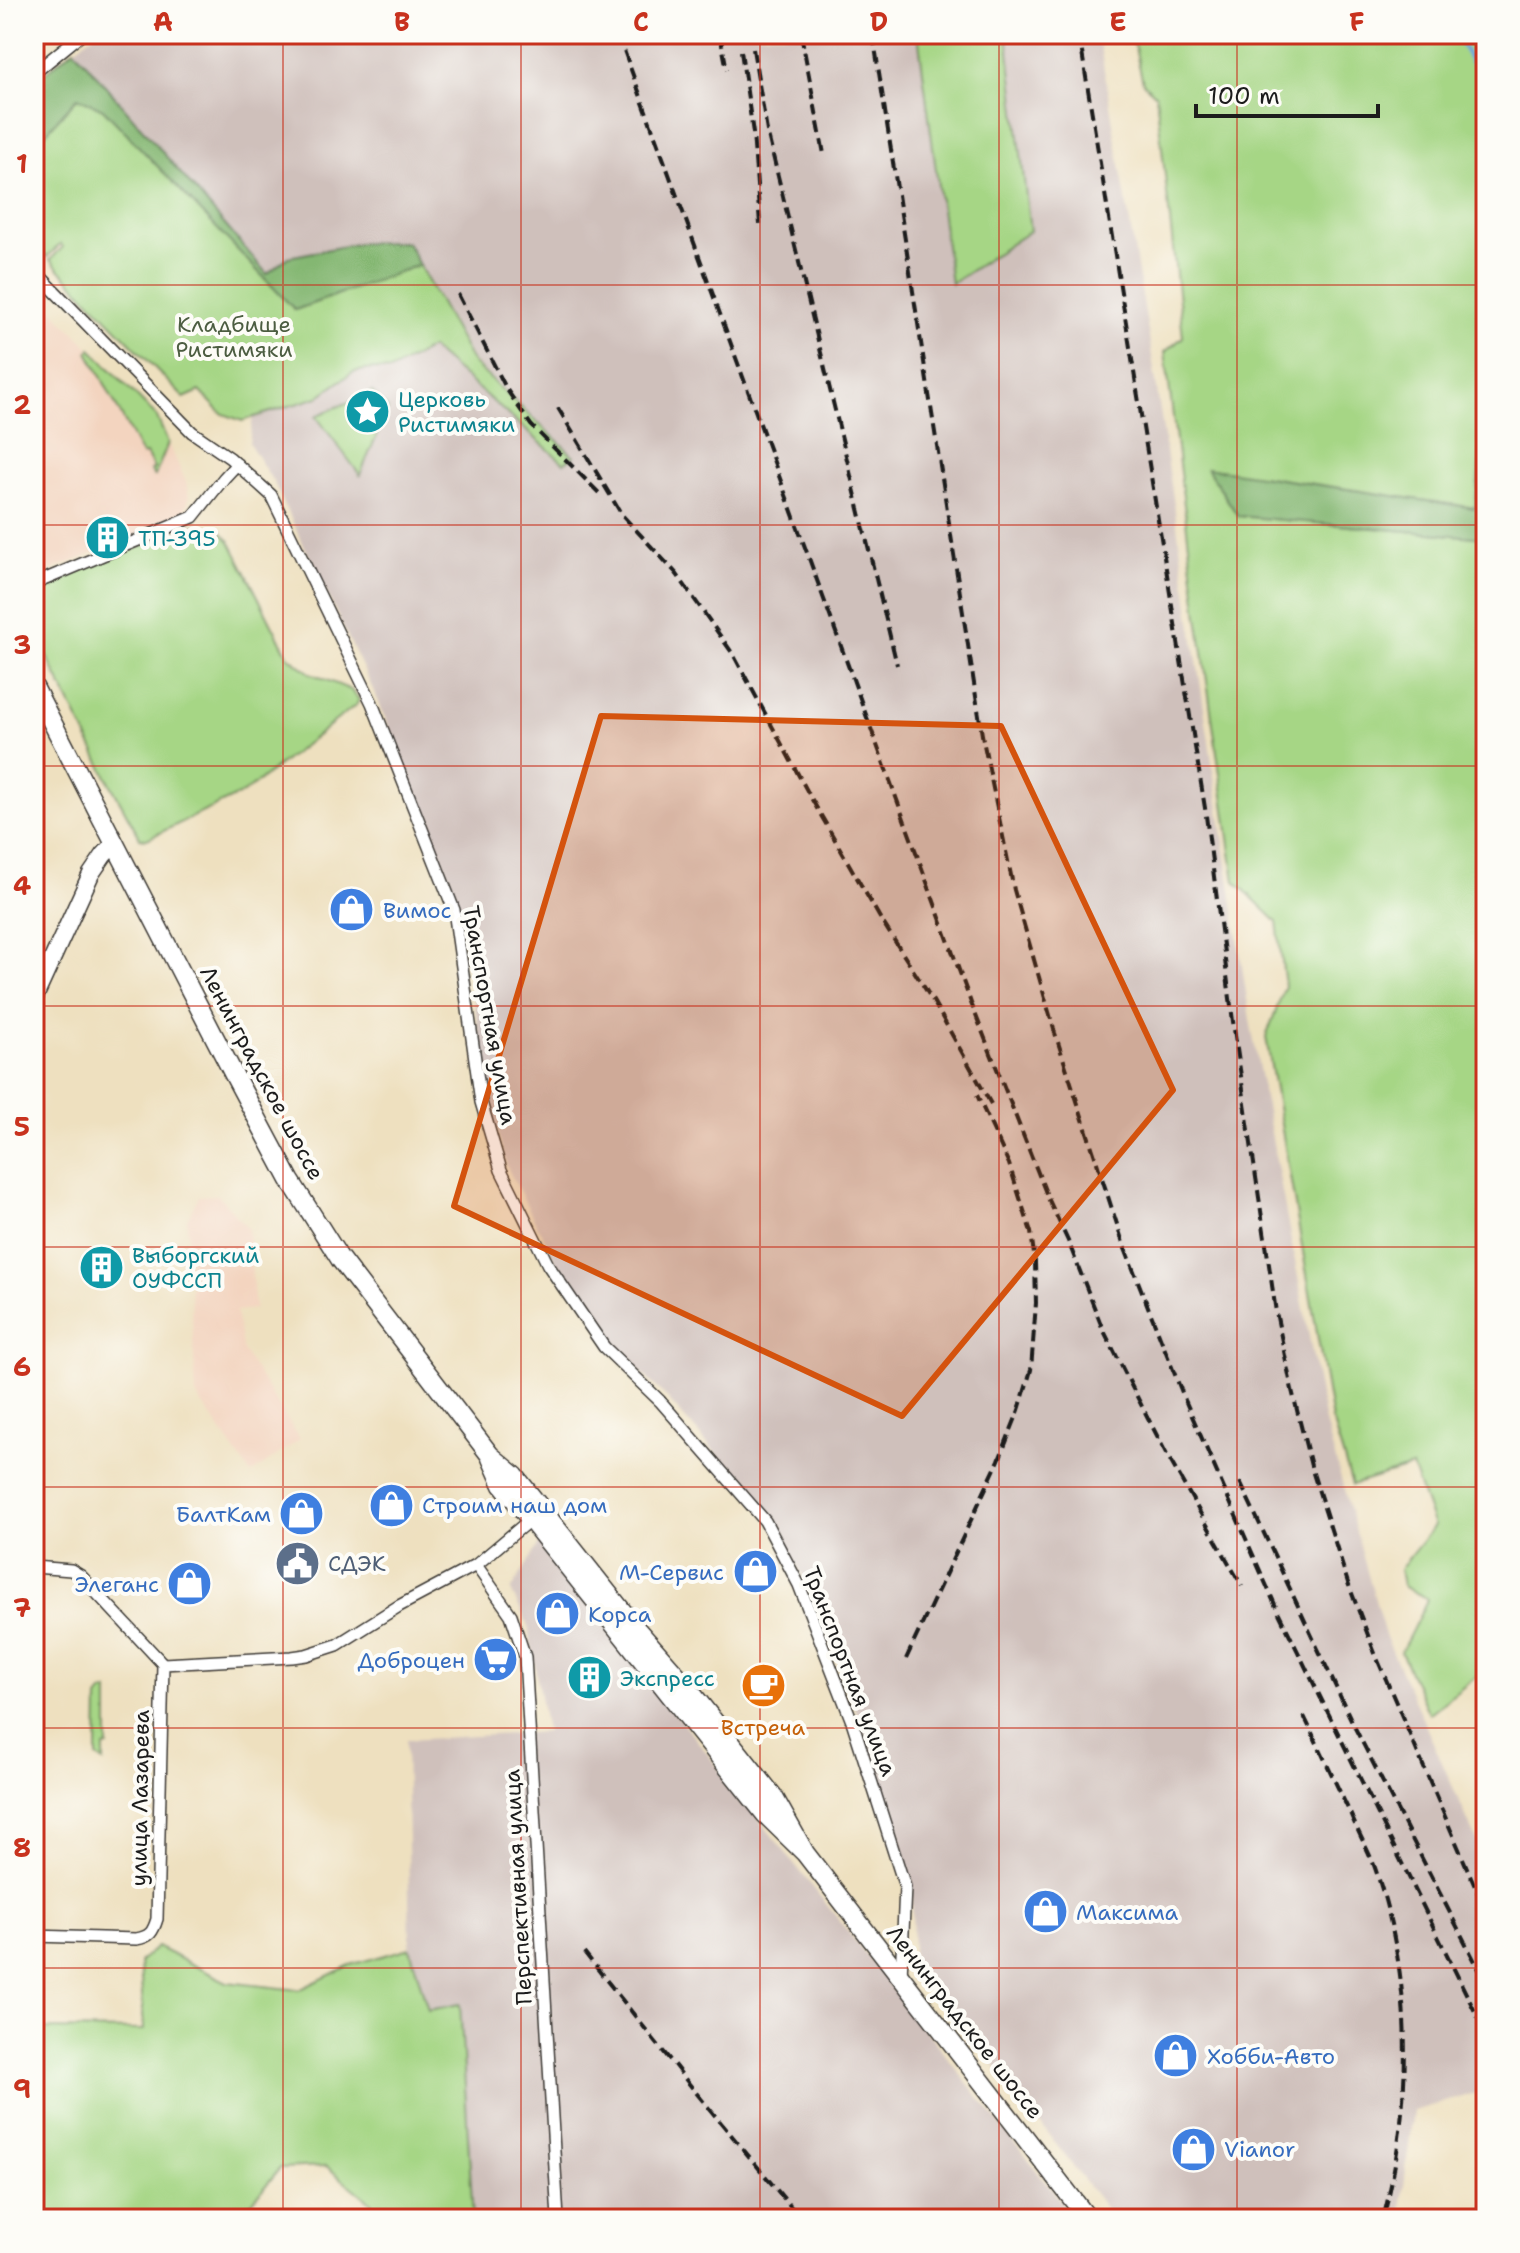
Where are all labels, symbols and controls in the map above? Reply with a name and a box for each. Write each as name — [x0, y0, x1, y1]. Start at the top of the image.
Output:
text: A — [153, 4, 173, 39]
text: B — [394, 4, 410, 39]
text: C — [633, 4, 649, 39]
text: D — [870, 4, 888, 39]
text: E — [1109, 4, 1127, 39]
text: F — [1349, 4, 1365, 39]
scale bar — [1196, 68, 1378, 118]
text: 100 m — [1208, 80, 1280, 112]
text: 1 — [16, 146, 28, 181]
park label: Кладбище Ристимяки — [175, 310, 293, 364]
place label: Церковь Ристимяки — [398, 385, 515, 439]
text: 2 — [13, 387, 31, 422]
place icon: Церковь Ристимяки — [343, 388, 391, 436]
building icon: ТП-395 — [83, 514, 131, 562]
place label: ТП-395 — [138, 524, 216, 553]
text: 3 — [13, 627, 31, 662]
text: 4 — [13, 868, 31, 903]
shop icon: Вимос — [328, 886, 376, 934]
place label: Вимос — [383, 896, 452, 925]
street label: Транспортная улица — [456, 903, 524, 1127]
street label: Ленинградское шоссе — [193, 961, 331, 1185]
text: 5 — [14, 1109, 30, 1144]
place label: Выборгский ОУФССП — [132, 1241, 259, 1295]
building icon: Выборгский ОУФССП — [77, 1244, 125, 1292]
text: 6 — [13, 1349, 31, 1384]
shop icon: Строим наш дом — [367, 1481, 415, 1529]
shop icon: БалтКам — [278, 1490, 326, 1538]
place label: Строим наш дом — [422, 1491, 607, 1520]
place label: БалтКам — [176, 1500, 271, 1529]
public building icon: СДЭК — [273, 1539, 321, 1587]
shop icon: М-Сервис — [731, 1548, 779, 1596]
place label: СДЭК — [328, 1549, 386, 1578]
place label: М-Сервис — [619, 1558, 724, 1587]
shop icon: Элеганс — [166, 1560, 214, 1608]
street label: Транспортная улица — [797, 1562, 903, 1780]
place label: Элеганс — [75, 1570, 159, 1599]
text: 7 — [13, 1590, 31, 1625]
shop icon: Корса — [533, 1590, 581, 1638]
place label: Корса — [588, 1600, 652, 1629]
supermarket icon: Доброцен — [472, 1636, 520, 1684]
place label: Доброцен — [358, 1646, 465, 1675]
building icon: Экспресс — [565, 1654, 613, 1702]
cafe icon: Встреча — [739, 1662, 787, 1710]
place label: Экспресс — [620, 1664, 715, 1693]
street label: улица Лазарева — [124, 1709, 156, 1887]
place label: Встреча — [721, 1713, 806, 1742]
street label: Перспективная улица — [497, 1768, 539, 2006]
text: 8 — [13, 1830, 31, 1865]
shop icon: Максима — [1021, 1888, 1069, 1936]
place label: Максима — [1076, 1898, 1179, 1927]
street label: Ленинградское шоссе — [880, 1919, 1050, 2125]
shop icon: Хобби-Авто — [1152, 2032, 1200, 2080]
place label: Хобби-Авто — [1207, 2042, 1335, 2071]
text: 9 — [13, 2071, 31, 2106]
shop icon: Vianor — [1169, 2125, 1217, 2173]
place label: Vianor — [1224, 2135, 1295, 2164]

